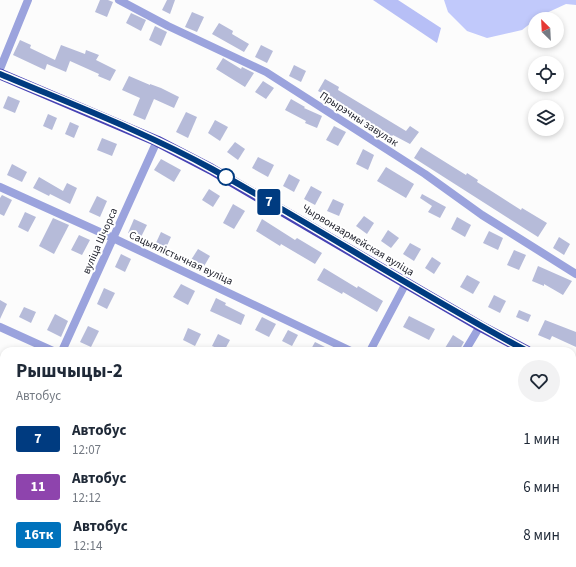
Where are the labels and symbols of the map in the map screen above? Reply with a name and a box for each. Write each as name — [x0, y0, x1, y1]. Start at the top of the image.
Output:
north arrow — [528, 12, 564, 48]
street label: Прырэчны завулак — [317, 88, 402, 150]
unlabelled marker — [217, 168, 235, 186]
line badge: 7 — [256, 189, 282, 215]
street label: Чырвонаармейская вуліца — [299, 201, 417, 279]
street label: вуліца Шчорса — [79, 206, 121, 276]
street label: Сацыялістычная вуліца — [127, 227, 235, 289]

